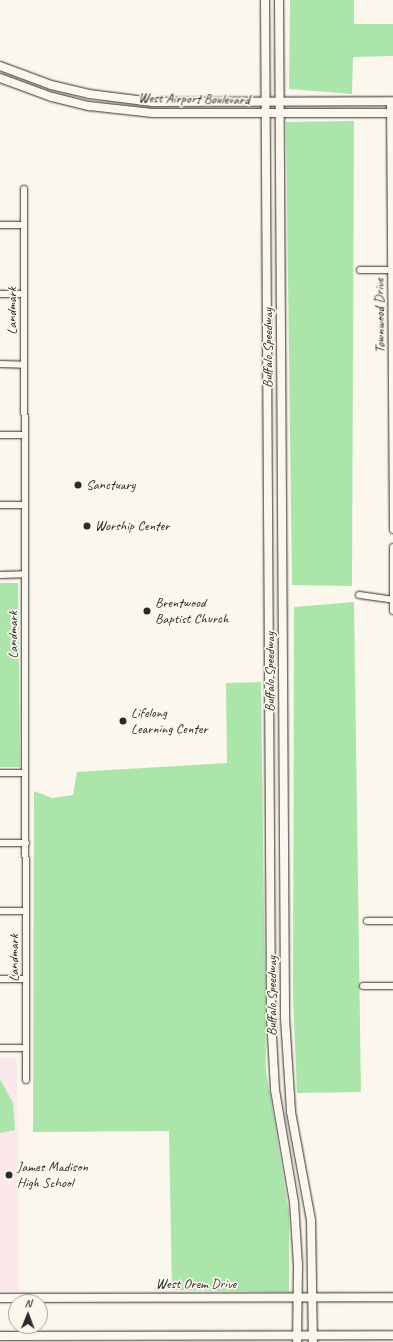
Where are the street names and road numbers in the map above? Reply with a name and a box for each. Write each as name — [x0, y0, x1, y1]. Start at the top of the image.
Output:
street label: West Airport Boulevard — [138, 90, 250, 108]
street label: Townwood Drive — [371, 279, 389, 353]
street label: Landmark — [4, 287, 20, 335]
street label: Buffalo Speedway — [260, 308, 276, 388]
street label: Landmark — [5, 611, 21, 659]
street label: Buffalo Speedway — [262, 632, 278, 712]
street label: Landmark — [6, 934, 22, 982]
street label: Buffalo Speedway — [264, 956, 280, 1036]
street label: West Orem Drive — [155, 1276, 237, 1292]

